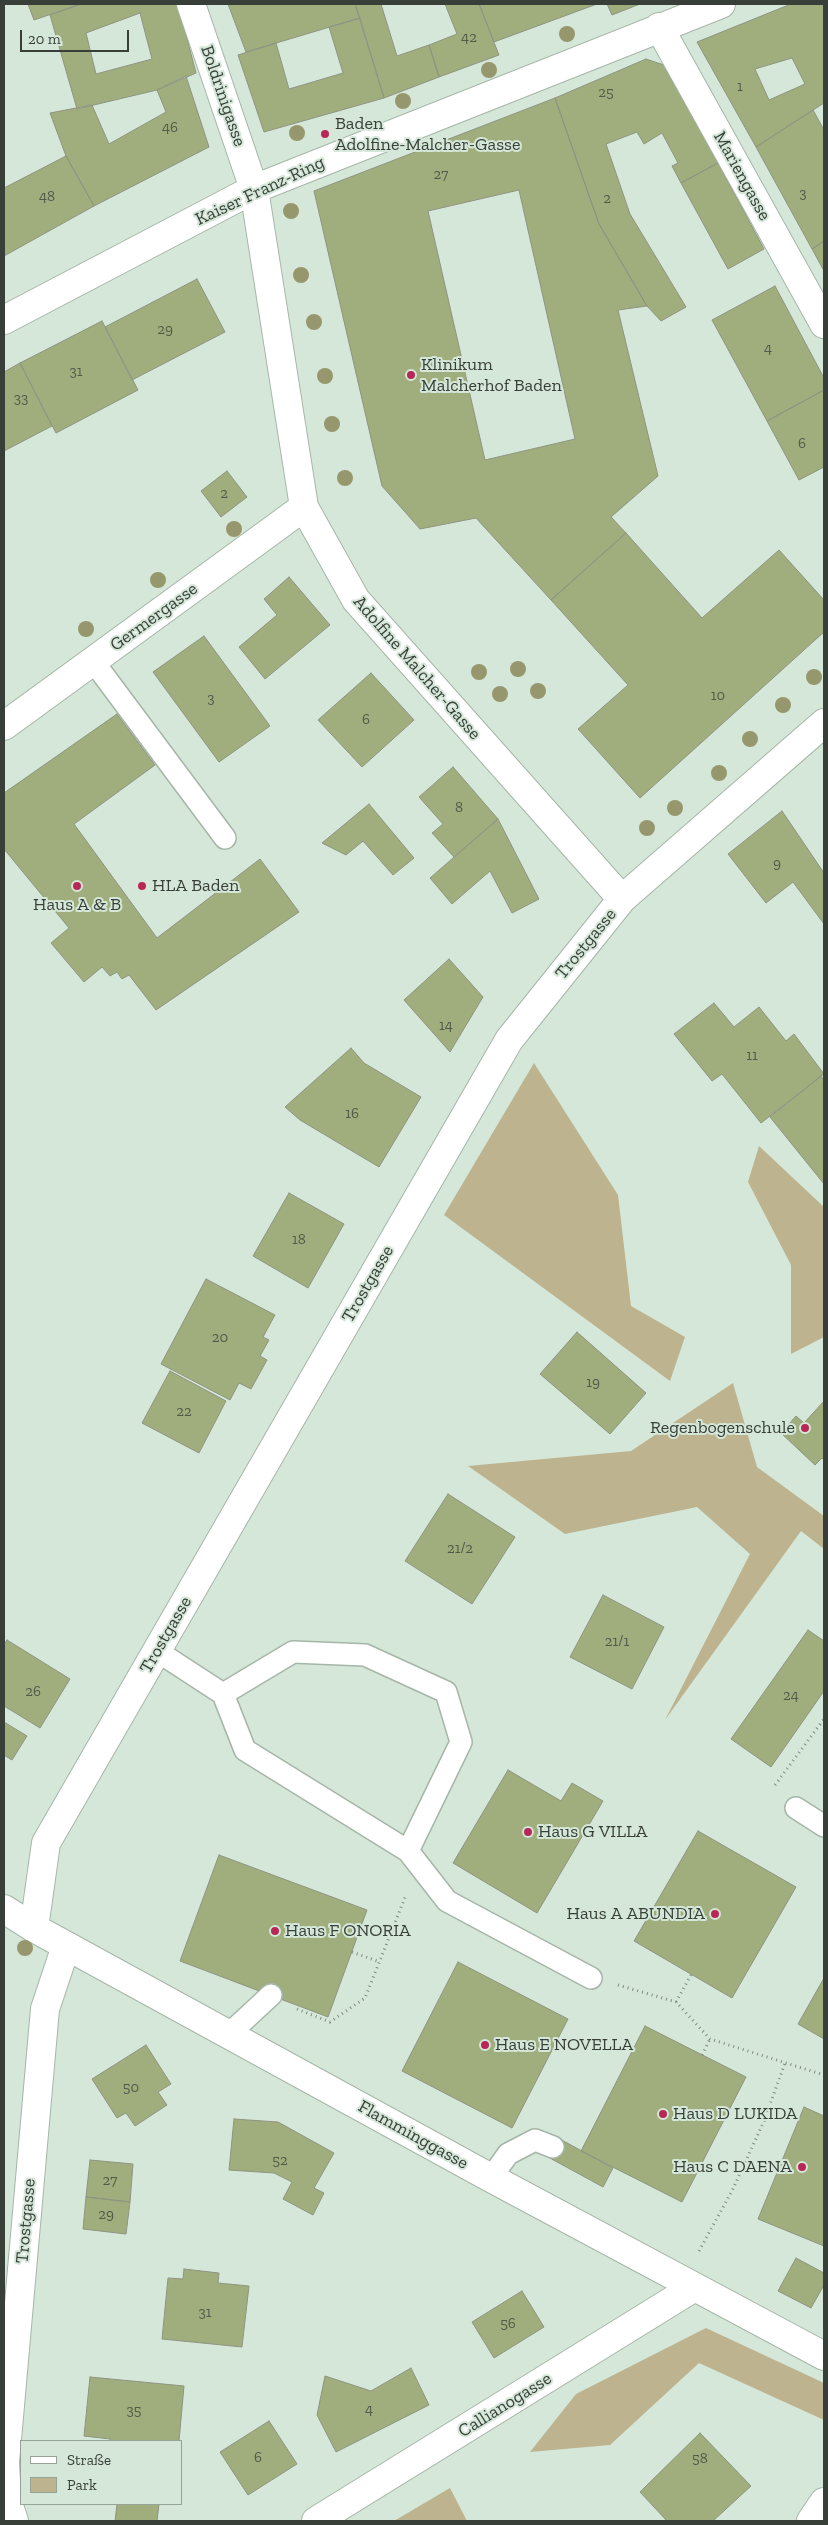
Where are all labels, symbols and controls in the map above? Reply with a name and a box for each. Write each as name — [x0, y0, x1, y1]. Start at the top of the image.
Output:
scale bar — [22, 20, 131, 52]
house number: 42 — [461, 29, 477, 47]
text: 20 m — [28, 30, 61, 48]
street label: Boldrinigasse — [196, 43, 250, 149]
house number: 1 — [737, 78, 743, 96]
house number: 25 — [598, 84, 614, 102]
place label: Baden Adolfine-Malcher-Gasse — [335, 113, 520, 156]
house number: 46 — [162, 119, 178, 137]
marker: Baden Adolfine-Malcher-Gasse — [319, 128, 331, 140]
street label: Mariengasse — [709, 128, 775, 224]
street label: Kaiser Franz-Ring — [192, 152, 328, 230]
house number: 27 — [434, 166, 448, 184]
house number: 3 — [799, 185, 807, 203]
house number: 48 — [39, 188, 55, 206]
house number: 2 — [603, 190, 611, 208]
house number: 29 — [157, 321, 173, 339]
house number: 4 — [764, 340, 772, 358]
place label: Klinikum Malcherhof Baden — [421, 354, 562, 396]
house number: 31 — [69, 363, 83, 381]
marker: Klinikum Malcherhof Baden — [405, 369, 417, 381]
house number: 33 — [14, 390, 28, 408]
house number: 6 — [798, 435, 806, 453]
house number: 2 — [220, 485, 228, 503]
street label: Germergasse — [106, 578, 202, 656]
street label: Adolfine Malcher-Gasse — [349, 592, 485, 744]
house number: 10 — [711, 687, 725, 705]
house number: 3 — [207, 690, 215, 708]
house number: 6 — [362, 711, 370, 729]
house number: 8 — [455, 799, 463, 817]
house number: 9 — [773, 855, 781, 873]
place label: HLA Baden — [152, 875, 239, 897]
marker: Haus A & B — [71, 880, 83, 892]
marker: HLA Baden — [136, 880, 148, 892]
place label: Haus A & B — [33, 894, 121, 916]
street label: Trostgasse — [551, 904, 621, 984]
house number: 14 — [439, 1017, 453, 1035]
house number: 11 — [746, 1047, 758, 1065]
house number: 16 — [345, 1105, 359, 1123]
house number: 18 — [292, 1231, 306, 1249]
street label: Trostgasse — [337, 1242, 399, 1326]
house number: 20 — [212, 1329, 228, 1347]
house number: 19 — [586, 1374, 600, 1392]
house number: 22 — [176, 1403, 192, 1421]
place label: Regenbogenschule — [650, 1417, 795, 1439]
marker: Regenbogenschule — [799, 1422, 811, 1434]
house number: 21/2 — [447, 1540, 473, 1558]
street label: Trostgasse — [135, 1593, 197, 1677]
house number: 21/1 — [605, 1633, 629, 1651]
house number: 26 — [25, 1683, 41, 1701]
house number: 24 — [783, 1687, 799, 1705]
place label: Haus G VILLA — [538, 1821, 647, 1843]
marker: Haus G VILLA — [522, 1826, 534, 1838]
place label: Haus A ABUNDIA — [566, 1903, 705, 1925]
marker: Haus A ABUNDIA — [709, 1908, 721, 1920]
place label: Haus F ONORIA — [285, 1920, 411, 1942]
marker: Haus F ONORIA — [269, 1925, 281, 1937]
place label: Haus E NOVELLA — [495, 2034, 633, 2056]
marker: Haus E NOVELLA — [479, 2039, 491, 2051]
house number: 50 — [123, 2079, 139, 2097]
street label: Flamminggasse — [354, 2096, 472, 2174]
place label: Haus D LUKIDA — [673, 2103, 798, 2125]
marker: Haus D LUKIDA — [657, 2108, 669, 2120]
house number: 52 — [272, 2152, 288, 2170]
place label: Haus C DAENA — [673, 2156, 792, 2178]
marker: Haus C DAENA — [796, 2161, 808, 2173]
house number: 27 — [103, 2172, 117, 2190]
street label: Trostgasse — [12, 2178, 40, 2264]
house number: 29 — [98, 2206, 114, 2224]
house number: 31 — [198, 2304, 212, 2322]
house number: 56 — [500, 2315, 516, 2333]
street label: Callianogasse — [454, 2368, 556, 2442]
house number: 4 — [365, 2401, 373, 2419]
house number: 35 — [126, 2402, 142, 2420]
legend — [20, 2440, 182, 2505]
house number: 6 — [254, 2449, 262, 2467]
house number: 58 — [692, 2450, 708, 2468]
text: Straße — [67, 2451, 111, 2469]
text: Park — [67, 2476, 97, 2494]

